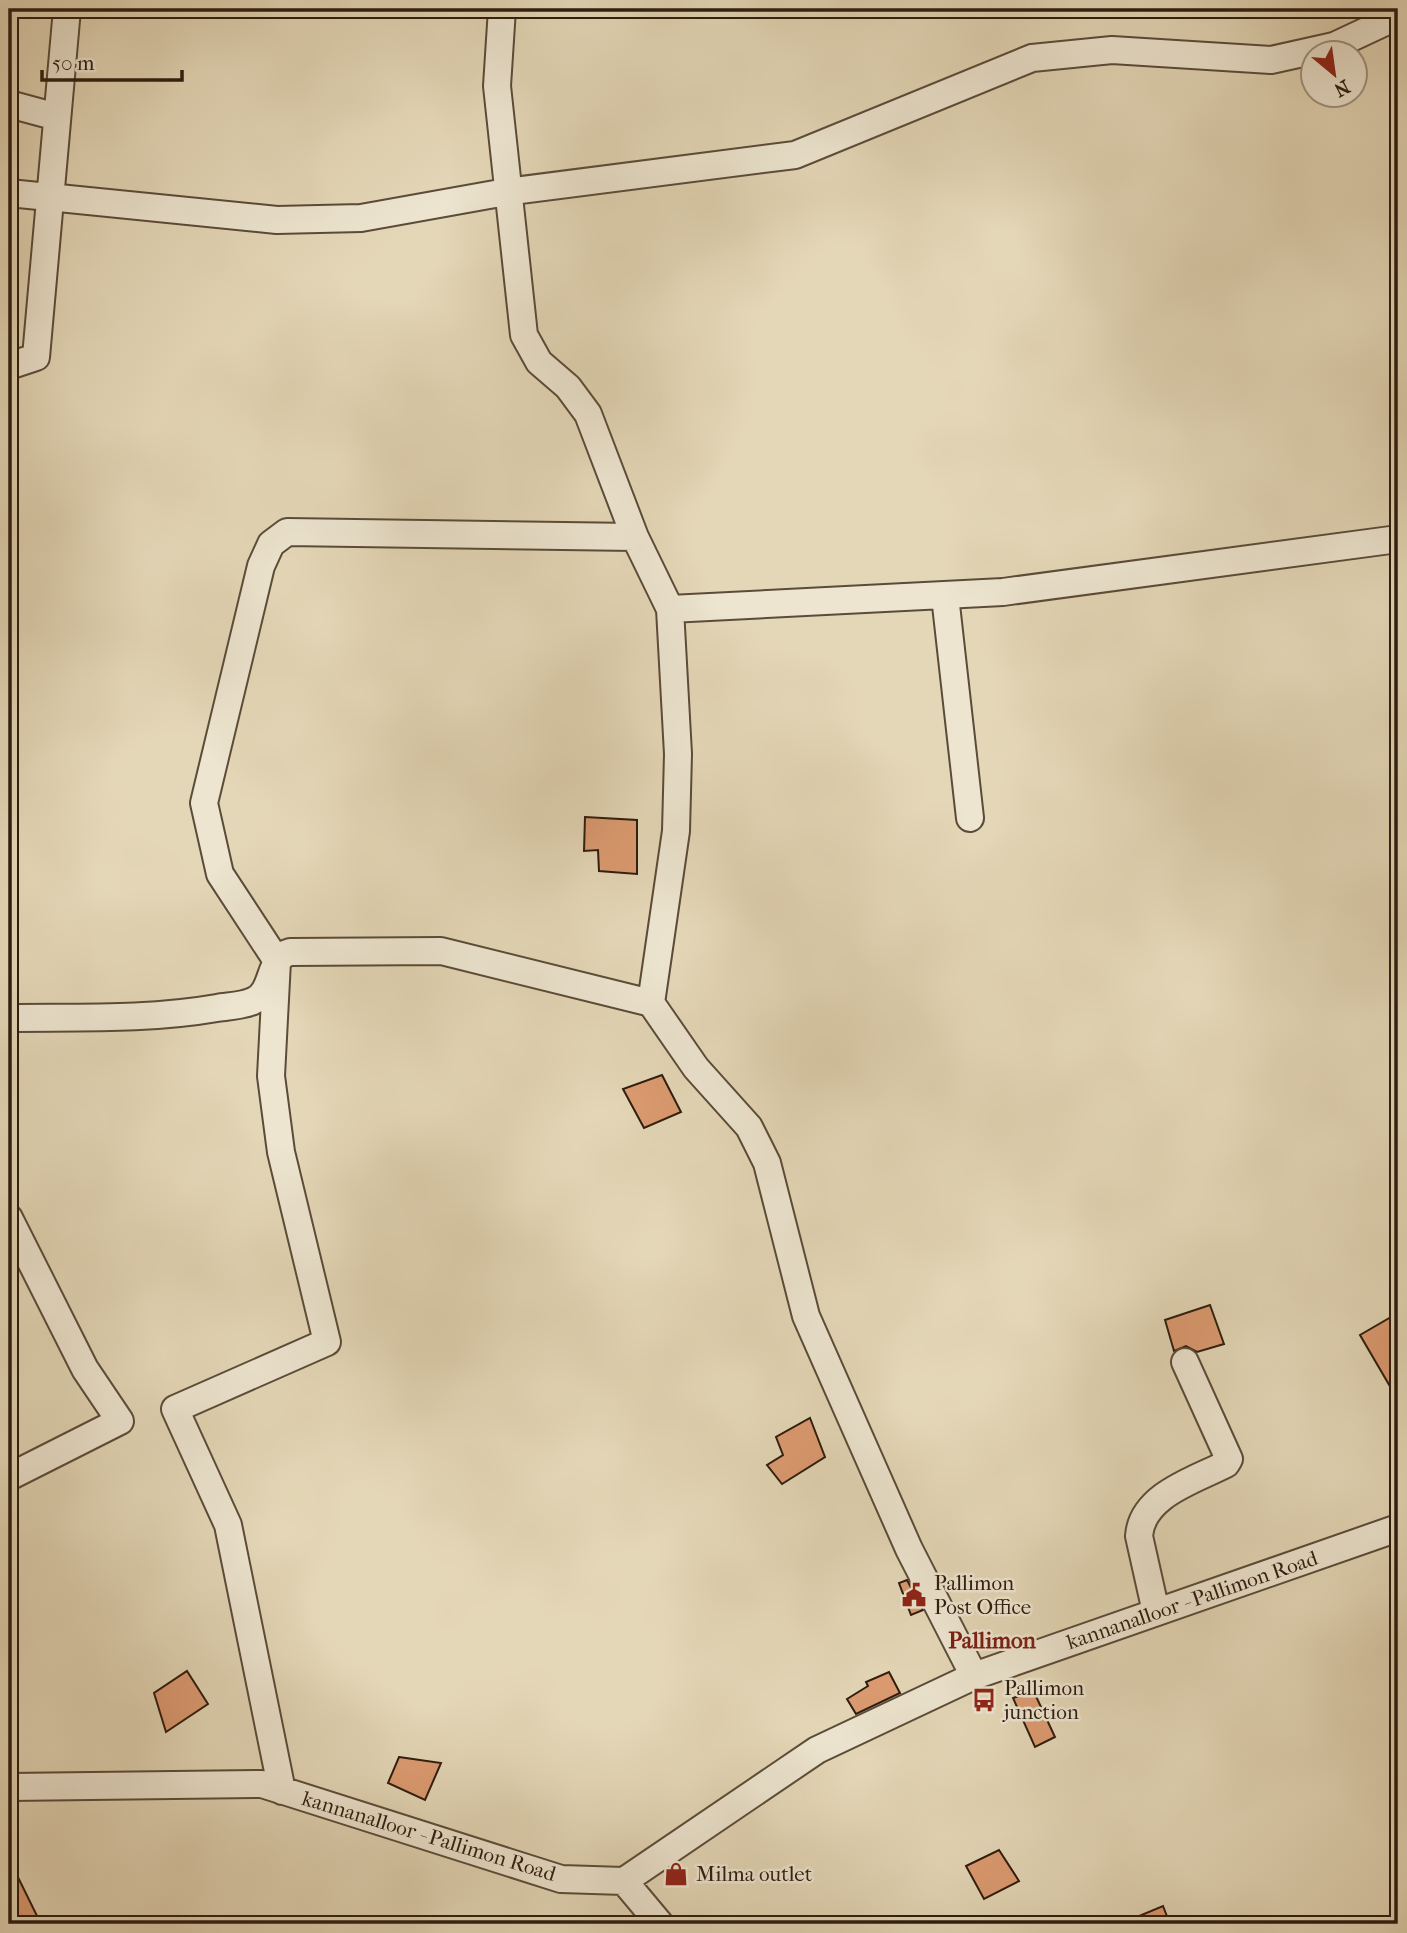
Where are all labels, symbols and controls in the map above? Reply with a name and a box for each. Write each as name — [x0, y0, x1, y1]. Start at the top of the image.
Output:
scale bar — [42, 38, 182, 82]
north arrow — [1298, 38, 1368, 108]
text: 50 m — [52, 51, 95, 75]
text: N — [1330, 75, 1353, 101]
street label: kannanalloor - Pallimon Road — [1063, 1546, 1321, 1654]
place label: Pallimon Post Office — [934, 1571, 1031, 1619]
public building icon: Pallimon Post Office — [900, 1581, 928, 1609]
district label: Pallimon — [948, 1627, 1036, 1654]
place label: Pallimon junction — [1002, 1676, 1084, 1724]
bus stop icon: Pallimon junction — [970, 1686, 998, 1714]
street label: kannanalloor - Pallimon Road — [299, 1786, 559, 1886]
shop icon: Milma outlet — [662, 1860, 690, 1888]
place label: Milma outlet — [696, 1862, 813, 1886]

